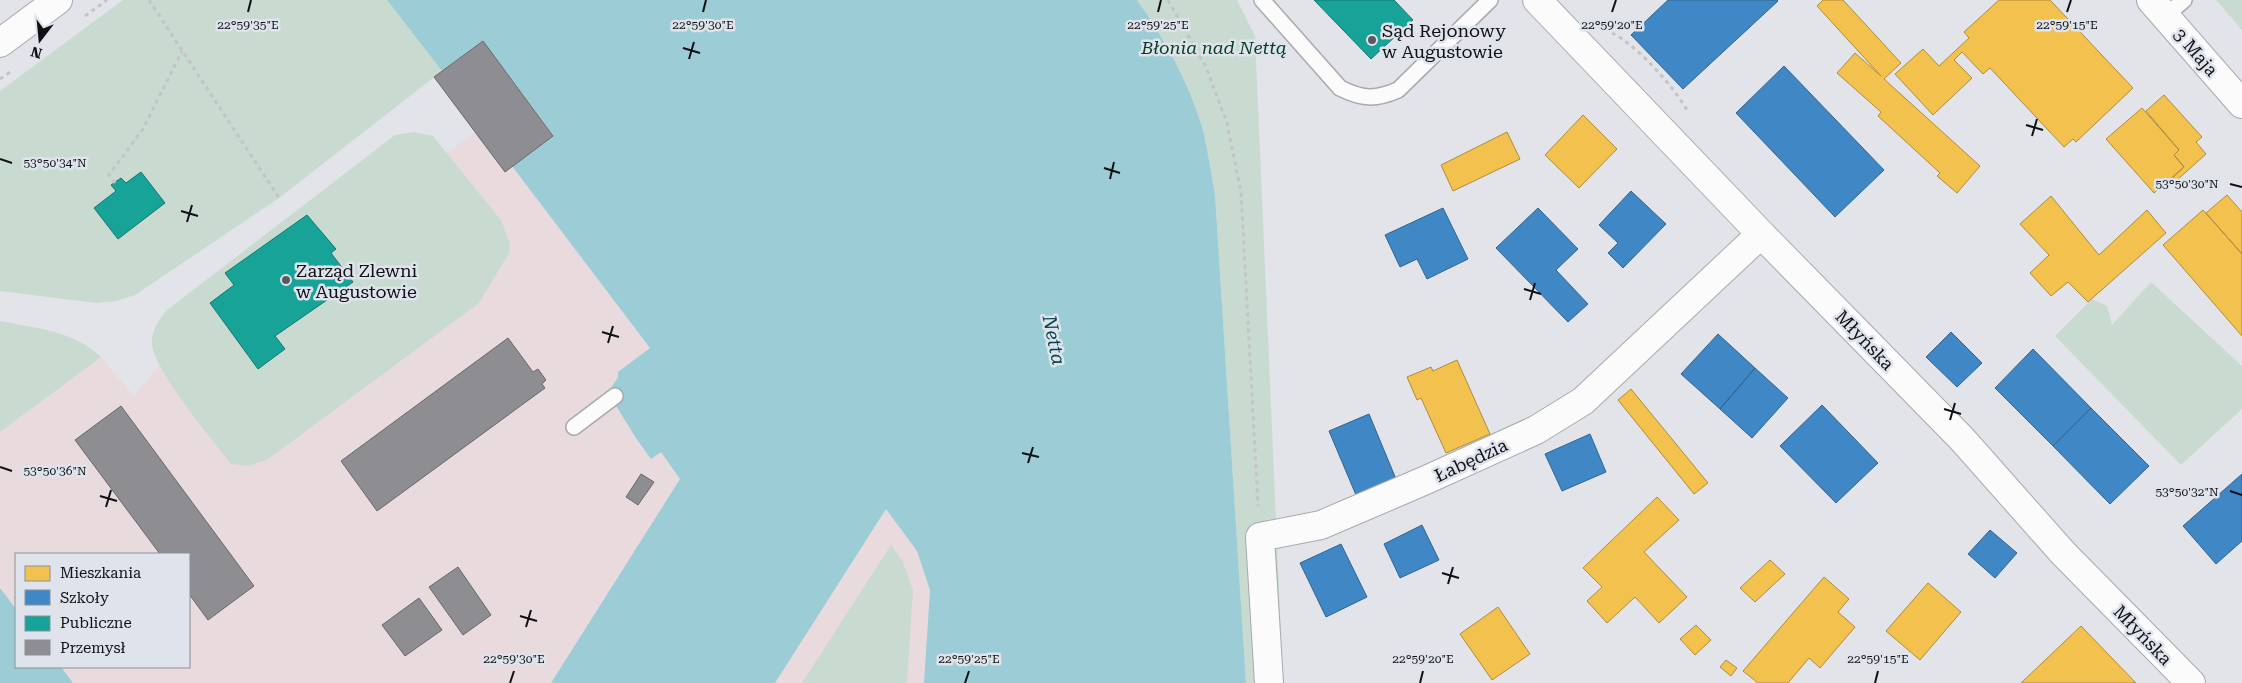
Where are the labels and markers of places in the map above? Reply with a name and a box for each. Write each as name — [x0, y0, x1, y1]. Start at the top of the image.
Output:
place label: Sąd Rejonowy w Augustowie — [1382, 20, 1506, 62]
marker: Sąd Rejonowy w Augustowie — [1366, 34, 1378, 46]
place label: Zarząd Zlewni w Augustowie — [296, 260, 418, 302]
marker: Zarząd Zlewni w Augustowie — [280, 274, 292, 286]

